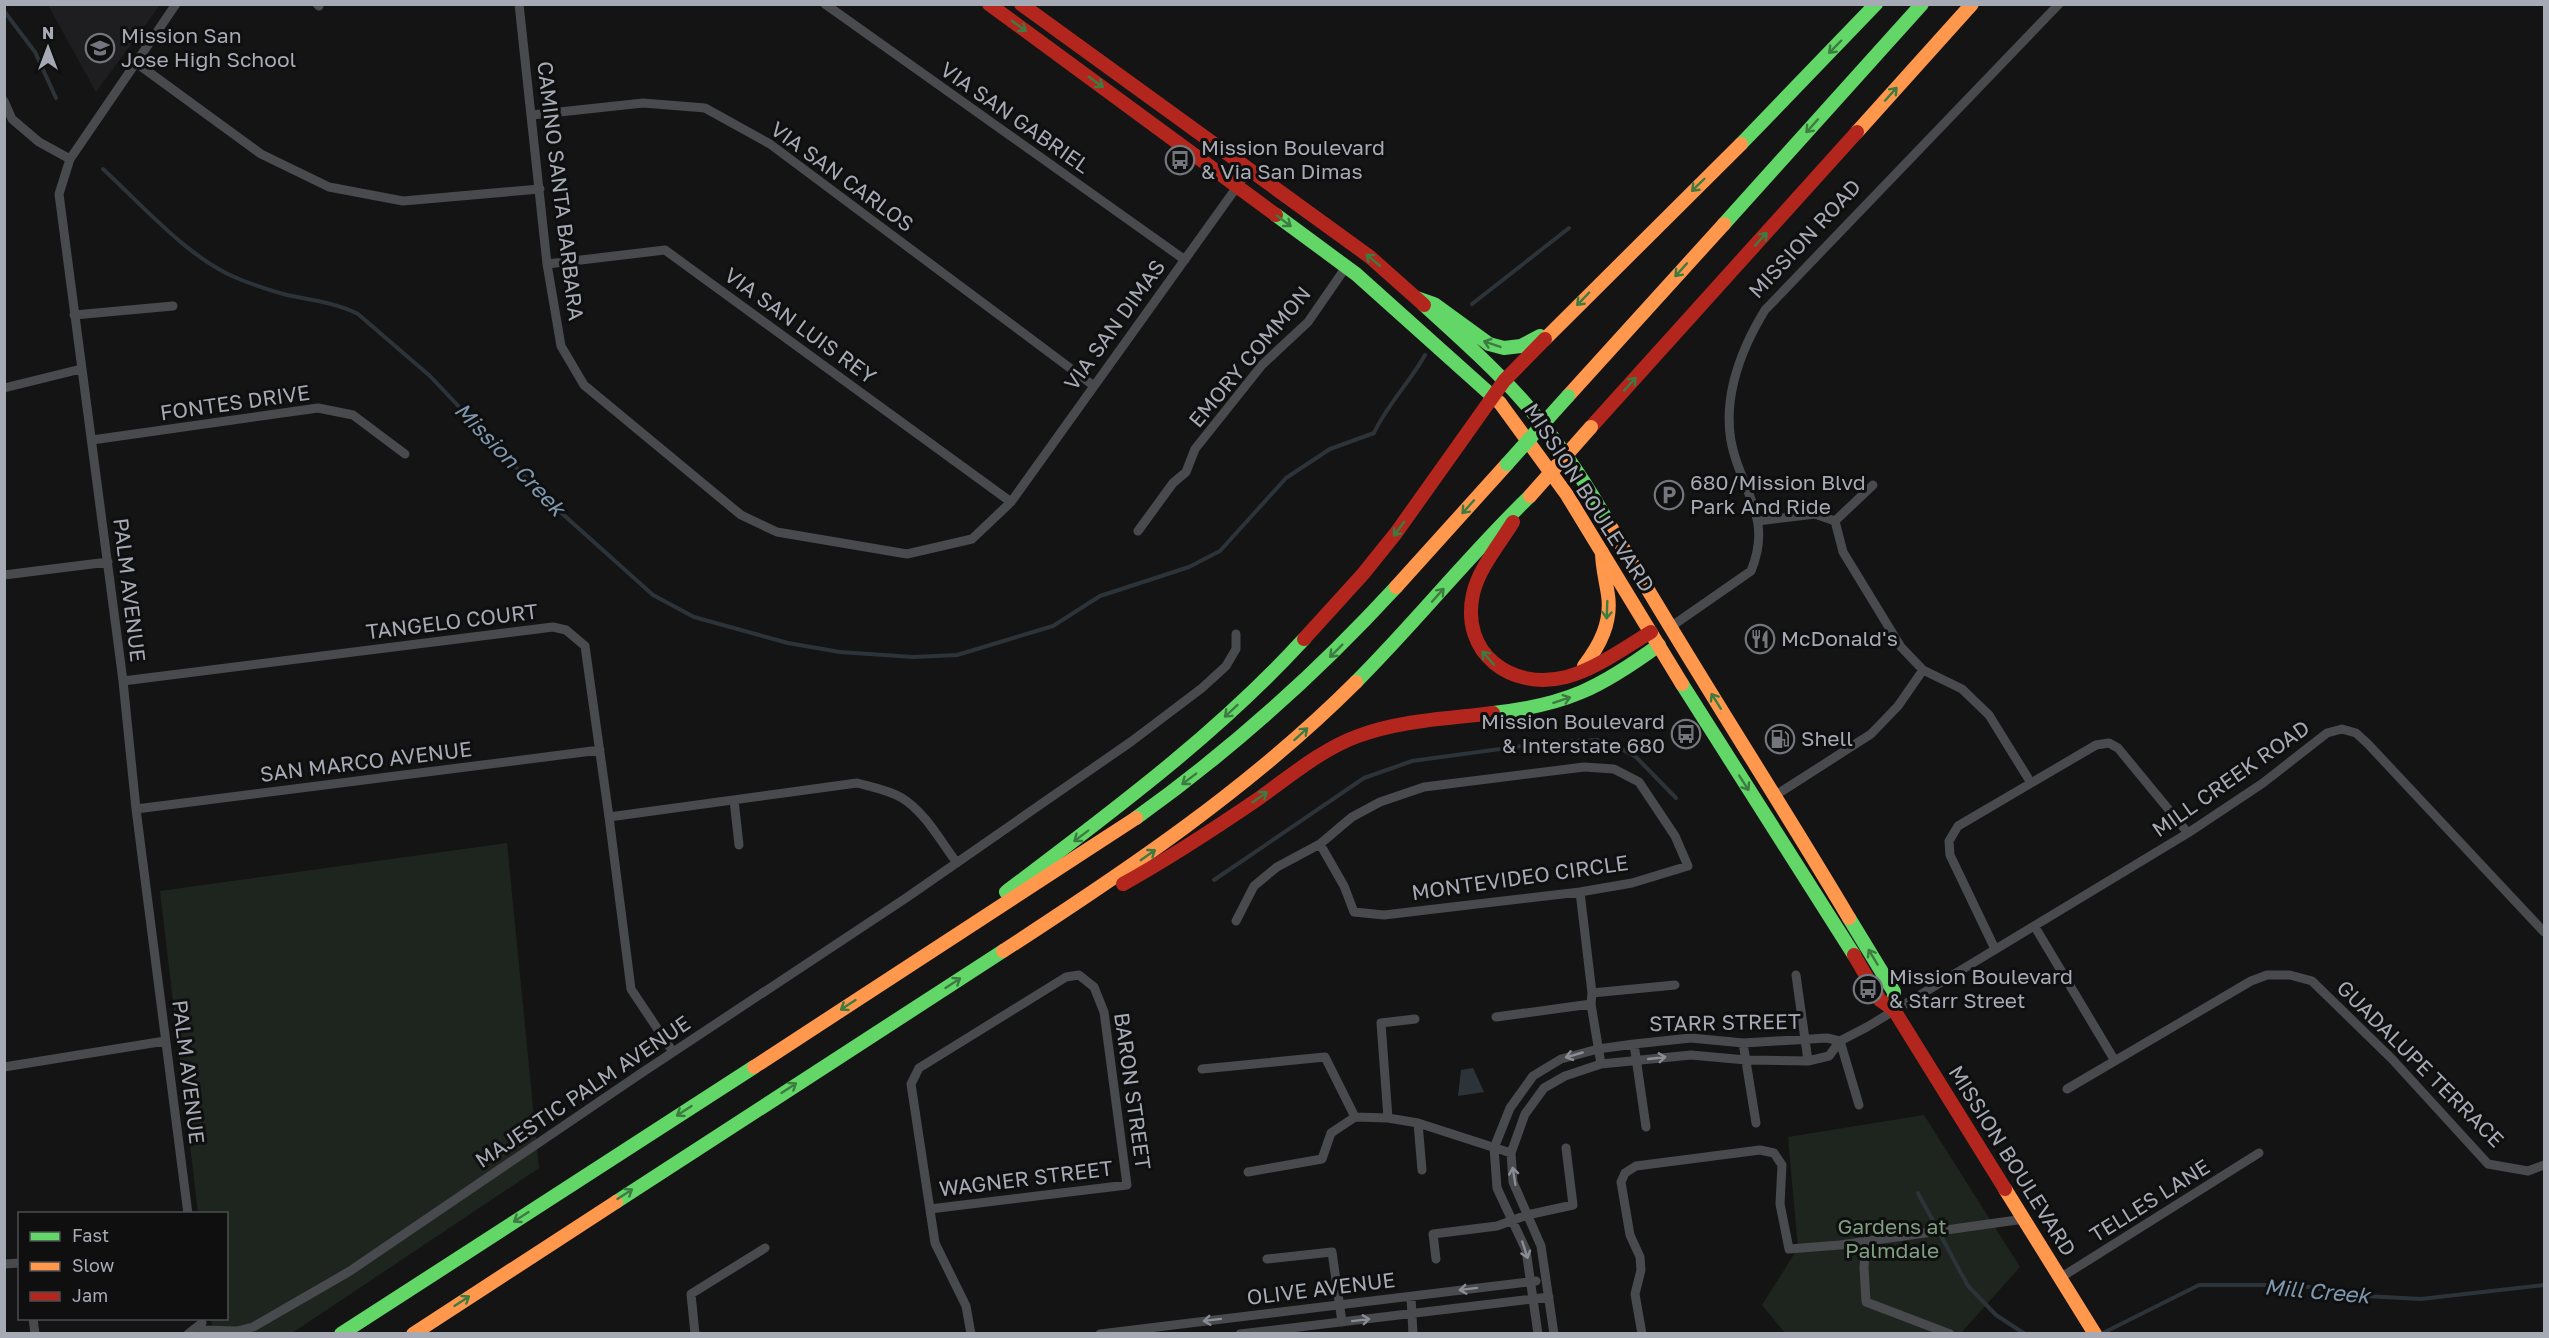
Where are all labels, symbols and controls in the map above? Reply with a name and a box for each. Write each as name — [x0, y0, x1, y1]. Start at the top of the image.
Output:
north arrow — [18, 18, 78, 78]
one-way arrow — [1011, 19, 1027, 32]
place label: Mission San Jose High School — [121, 22, 296, 72]
text: N — [42, 23, 54, 43]
school or university icon: Mission San Jose High School — [84, 32, 116, 64]
one-way arrow — [1828, 39, 1843, 54]
street label: VIA SAN GABRIEL — [936, 56, 1095, 179]
street label: CAMINO SANTA BARBARA — [532, 60, 590, 322]
one-way arrow — [1087, 76, 1103, 88]
one-way arrow — [1884, 87, 1898, 102]
street label: VIA SAN CARLOS — [766, 115, 919, 237]
one-way arrow — [1805, 118, 1819, 133]
place label: Mission Boulevard & Via San Dimas — [1201, 134, 1385, 184]
bus stop icon: Mission Boulevard & Via San Dimas — [1164, 144, 1196, 176]
street label: MISSION ROAD — [1743, 173, 1866, 303]
one-way arrow — [1691, 178, 1706, 193]
one-way arrow — [1276, 215, 1292, 227]
one-way arrow — [1753, 232, 1767, 247]
one-way arrow — [1366, 253, 1381, 267]
street label: VIA SAN DIMAS — [1058, 254, 1170, 395]
street label: VIA SAN LUIS REY — [720, 261, 882, 389]
one-way arrow — [1675, 262, 1689, 277]
street label: EMORY COMMON — [1183, 281, 1316, 432]
one-way arrow — [1576, 292, 1590, 307]
one-way arrow — [1483, 338, 1502, 349]
one-way arrow — [1623, 377, 1637, 392]
street label: FONTES DRIVE — [158, 379, 311, 425]
water label: Mission Creek — [449, 396, 573, 523]
street label: MISSION BOULEVARD — [1519, 398, 1661, 597]
place label: 680/Mission Blvd Park And Ride — [1690, 469, 1866, 519]
parking icon: 680/Mission Blvd Park And Ride — [1653, 479, 1685, 511]
one-way arrow — [1461, 500, 1475, 515]
street label: PALM AVENUE — [108, 517, 152, 663]
one-way arrow — [1393, 520, 1405, 536]
one-way arrow — [1431, 588, 1445, 603]
street label: TANGELO COURT — [364, 598, 539, 644]
one-way arrow — [1602, 599, 1613, 619]
restaurant icon: McDonald's — [1744, 623, 1776, 655]
place label: McDonald's — [1781, 625, 1898, 651]
one-way arrow — [1328, 643, 1343, 658]
one-way arrow — [1482, 650, 1496, 666]
one-way arrow — [1710, 693, 1722, 710]
one-way arrow — [1552, 694, 1571, 705]
one-way arrow — [1224, 704, 1239, 718]
place label: Mission Boulevard & Interstate 680 — [1481, 708, 1665, 758]
street label: MILL CREEK ROAD — [2147, 714, 2314, 842]
bus stop icon: Mission Boulevard & Interstate 680 — [1670, 718, 1702, 750]
fuel station icon: Shell — [1764, 723, 1796, 755]
place label: Shell — [1801, 725, 1853, 751]
one-way arrow — [1293, 727, 1308, 741]
street label: SAN MARCO AVENUE — [259, 735, 473, 787]
one-way arrow — [1181, 773, 1197, 785]
one-way arrow — [1738, 774, 1750, 791]
one-way arrow — [1252, 791, 1268, 803]
one-way arrow — [1074, 830, 1090, 842]
one-way arrow — [1140, 849, 1156, 861]
street label: MONTEVIDEO CIRCLE — [1410, 849, 1630, 905]
one-way arrow — [1867, 949, 1879, 966]
place label: Mission Boulevard & Starr Street — [1889, 963, 2073, 1013]
bus stop icon: Mission Boulevard & Starr Street — [1852, 973, 1884, 1005]
street label: GUADALUPE TERRACE — [2332, 974, 2510, 1152]
one-way arrow — [944, 976, 961, 988]
street label: PALM AVENUE — [167, 999, 211, 1145]
one-way arrow — [840, 1000, 857, 1012]
street label: STARR STREET — [1649, 1008, 1801, 1036]
street label: MAJESTIC PALM AVENUE — [470, 1009, 695, 1173]
street label: BARON STREET — [1109, 1011, 1157, 1171]
one-way arrow — [1565, 1050, 1584, 1061]
one-way arrow — [1646, 1052, 1666, 1063]
street label: MISSION BOULEVARD — [1944, 1060, 2082, 1261]
one-way arrow — [780, 1082, 796, 1094]
one-way arrow — [677, 1105, 693, 1117]
street label: TELLES LANE — [2085, 1153, 2214, 1247]
street label: WAGNER STREET — [937, 1154, 1114, 1202]
one-way arrow — [1508, 1167, 1519, 1187]
one-way arrow — [616, 1188, 633, 1200]
one-way arrow — [512, 1211, 529, 1224]
legend — [18, 1212, 228, 1320]
park label: Gardens at Palmdale — [1837, 1213, 1947, 1263]
text: Fast — [72, 1224, 109, 1246]
one-way arrow — [1520, 1240, 1531, 1259]
text: Slow — [72, 1254, 115, 1276]
street label: OLIVE AVENUE — [1245, 1266, 1397, 1310]
water label: Mill Creek — [2263, 1272, 2373, 1309]
text: Jam — [72, 1284, 108, 1306]
one-way arrow — [1459, 1284, 1479, 1295]
one-way arrow — [453, 1295, 470, 1307]
one-way arrow — [1351, 1314, 1371, 1325]
one-way arrow — [1203, 1315, 1223, 1326]

